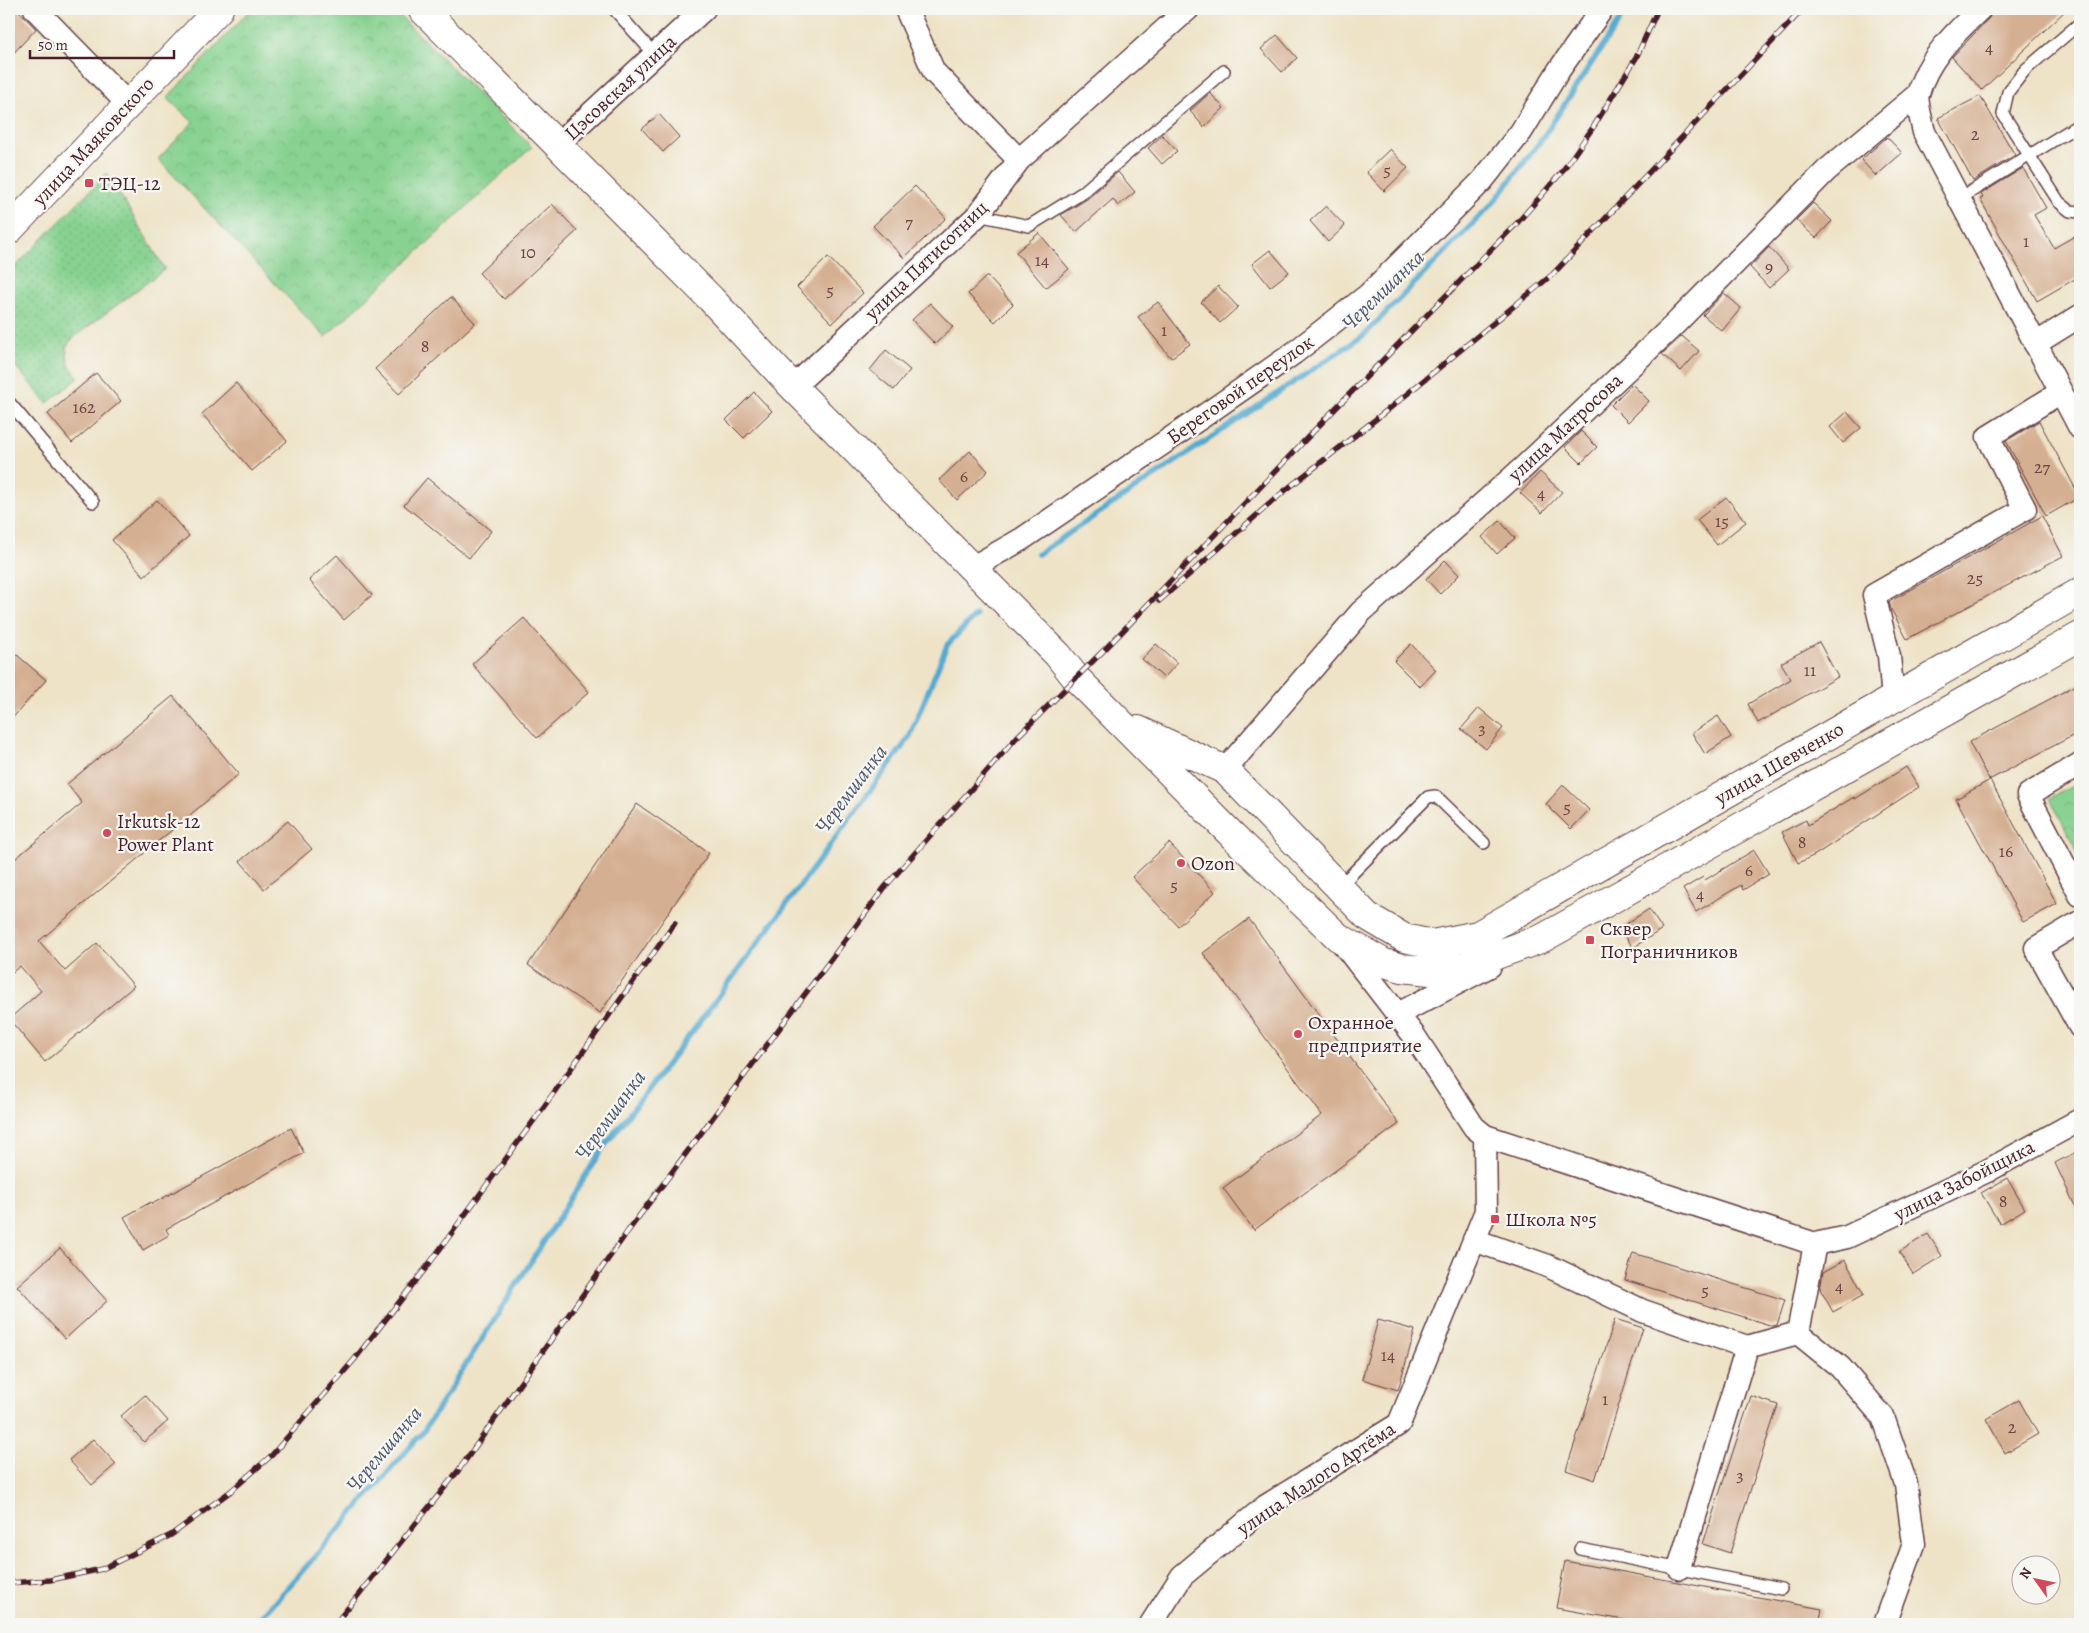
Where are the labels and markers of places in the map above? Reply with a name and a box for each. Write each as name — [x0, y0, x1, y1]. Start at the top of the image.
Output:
place label: ТЭЦ-12 — [99, 170, 161, 197]
marker: ТЭЦ-12 — [83, 177, 95, 189]
place label: Irkutsk-12 Power Plant — [117, 808, 214, 858]
marker: Irkutsk-12 Power Plant — [101, 827, 113, 839]
place label: Ozon — [1191, 850, 1235, 877]
marker: Ozon — [1175, 857, 1187, 869]
place label: Сквер Пограничников — [1600, 915, 1738, 965]
marker: Сквер Пограничников — [1584, 934, 1596, 946]
place label: Охранное предприятие — [1308, 1009, 1422, 1059]
marker: Охранное предприятие — [1292, 1028, 1304, 1040]
place label: Школа №5 — [1505, 1206, 1597, 1233]
marker: Школа №5 — [1489, 1213, 1501, 1225]

